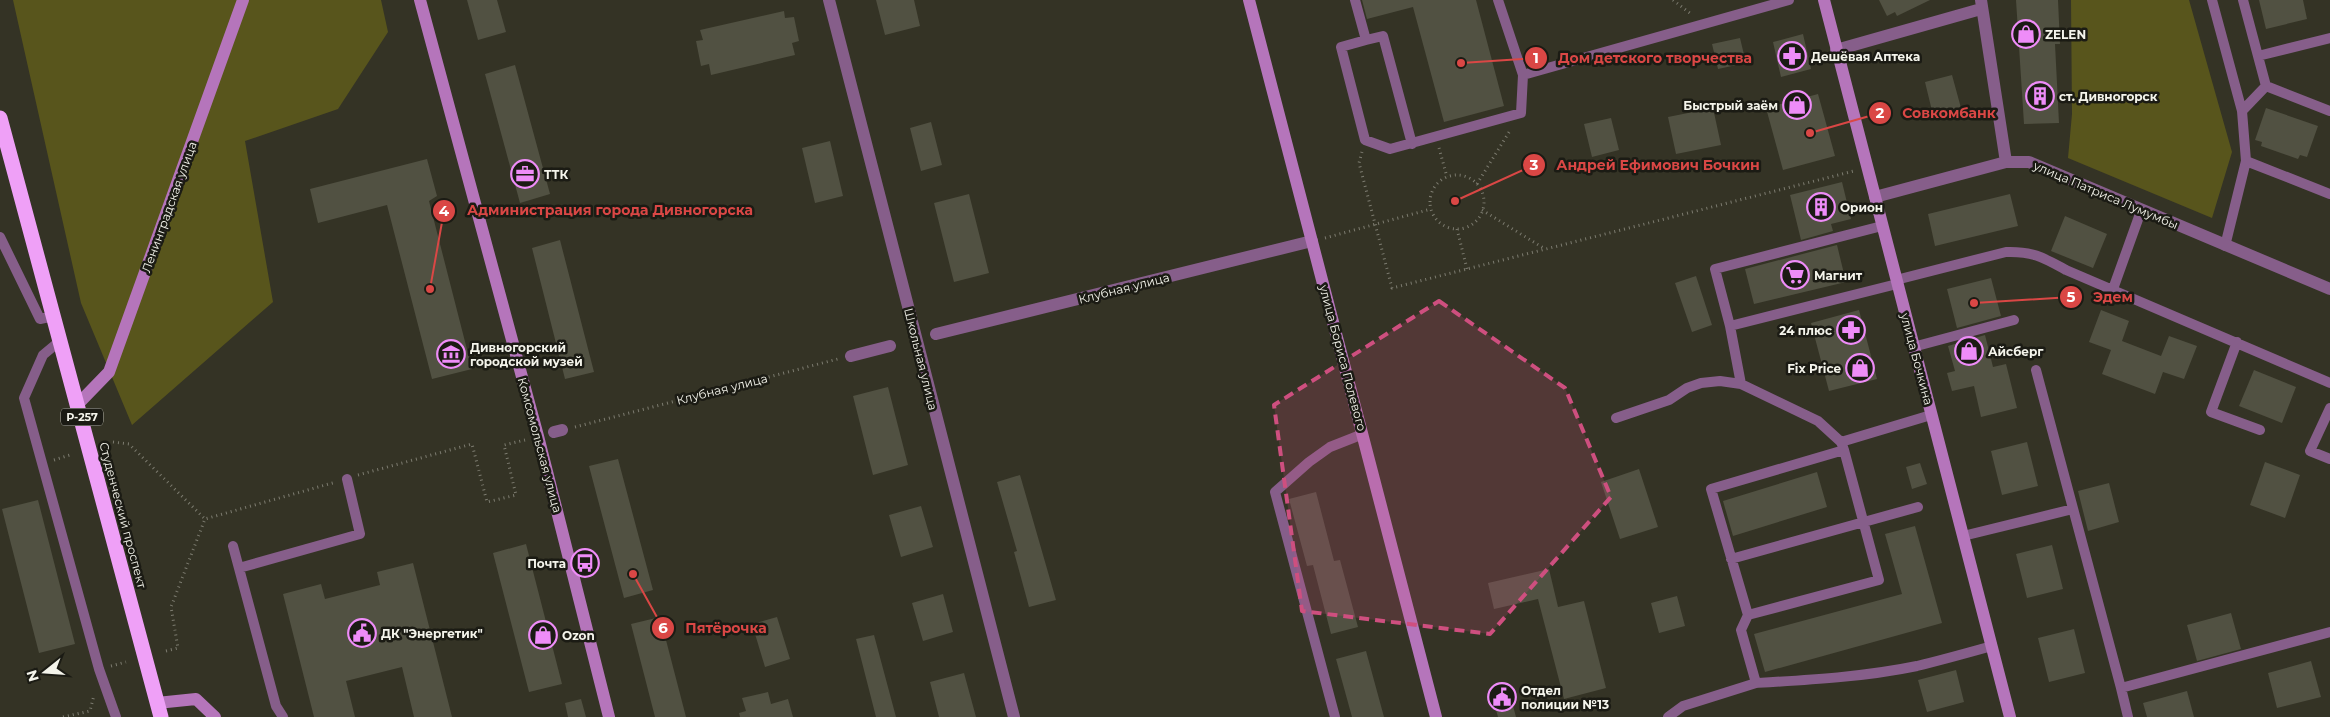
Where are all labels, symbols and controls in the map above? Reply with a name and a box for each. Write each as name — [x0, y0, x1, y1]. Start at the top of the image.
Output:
shop icon: ZELEN — [2011, 19, 2041, 49]
place label: ZELEN — [2045, 27, 2086, 42]
pharmacy icon: Дешёвая Аптека — [1777, 41, 1807, 71]
callout: Дом детского творчества — [1523, 43, 1762, 72]
text: 1 — [1533, 48, 1539, 67]
text: Дом детского творчества — [1558, 49, 1752, 67]
place label: Дешёвая Аптека — [1811, 49, 1920, 64]
building icon: ст. Дивногорск — [2025, 81, 2055, 111]
place label: ст. Дивногорск — [2059, 89, 2158, 104]
shop icon: Быстрый заём — [1782, 90, 1812, 120]
place label: Быстрый заём — [1683, 98, 1778, 113]
callout: Совкомбанк — [1868, 98, 2006, 127]
text: 2 — [1876, 103, 1885, 122]
text: Совкомбанк — [1902, 104, 1996, 122]
street label: Ленинградская улица — [138, 139, 200, 275]
callout: Андрей Ефимович Бочкин — [1522, 150, 1770, 179]
text: 3 — [1529, 155, 1539, 174]
text: Андрей Ефимович Бочкин — [1556, 156, 1760, 174]
street label: улица Патриса Лумумбы — [2031, 157, 2181, 232]
office icon: ТТК — [510, 159, 540, 189]
place label: ТТК — [544, 167, 568, 182]
building icon: Орион — [1806, 192, 1836, 222]
callout: Администрация города Дивногорска — [432, 196, 763, 225]
place label: Орион — [1840, 200, 1883, 215]
text: 4 — [439, 201, 450, 220]
text: Администрация города Дивногорска — [467, 201, 753, 219]
supermarket icon: Магнит — [1780, 260, 1810, 290]
place label: Магнит — [1814, 268, 1863, 283]
street label: Клубная улица — [1077, 269, 1171, 307]
street label: улица Бориса Полевого — [1316, 282, 1370, 433]
callout: Эдем — [2058, 283, 2143, 312]
text: 5 — [2067, 287, 2076, 306]
text: Эдем — [2093, 288, 2133, 306]
street label: Школьная улица — [901, 306, 941, 412]
street label: улица Бочкина — [1897, 310, 1936, 407]
pharmacy icon: 24 плюс — [1836, 315, 1866, 345]
place label: 24 плюс — [1779, 323, 1832, 338]
shop icon: Айсберг — [1954, 336, 1984, 366]
museum icon: Дивногорский городской музей — [436, 339, 466, 369]
place label: Дивногорский городской музей — [470, 340, 583, 369]
place label: Айсберг — [1988, 344, 2044, 359]
shop icon: Fix Price — [1845, 353, 1875, 383]
place label: Fix Price — [1787, 361, 1841, 376]
street label: Клубная улица — [675, 370, 769, 408]
street label: Комсомольская улица — [515, 376, 565, 514]
road number: Р-257 — [61, 408, 103, 426]
street label: Студенческий проспект — [96, 440, 150, 590]
bus stop icon: Почта — [570, 548, 600, 578]
place label: Почта — [527, 556, 566, 571]
callout: Пятёрочка — [650, 613, 777, 642]
public building icon: ДК "Энергетик" — [347, 618, 377, 648]
text: 6 — [658, 618, 668, 637]
text: Пятёрочка — [685, 619, 767, 637]
shop icon: Ozon — [528, 620, 558, 650]
place label: ДК "Энергетик" — [381, 626, 483, 641]
place label: Ozon — [562, 628, 595, 643]
north arrow — [20, 647, 70, 697]
text: N — [22, 668, 43, 684]
public building icon: Отдел полиции №13 — [1487, 682, 1517, 712]
place label: Отдел полиции №13 — [1521, 683, 1609, 712]

